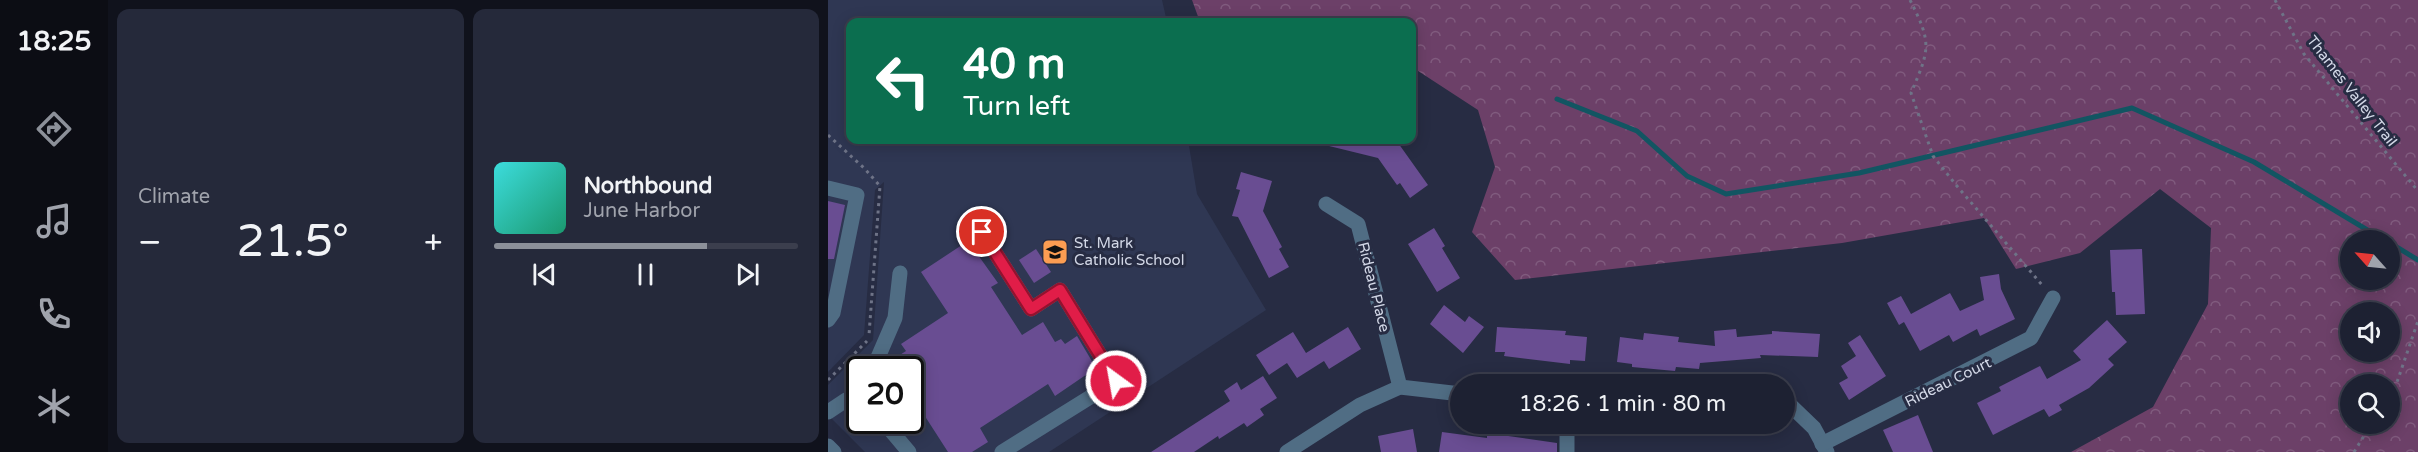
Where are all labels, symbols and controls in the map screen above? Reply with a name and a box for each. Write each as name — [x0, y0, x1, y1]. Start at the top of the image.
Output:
text: 18:25 — [17, 25, 91, 58]
street label: Thames Valley Trail — [2303, 32, 2401, 150]
text: 40 m — [963, 39, 1065, 90]
icon: left — [864, 42, 942, 120]
text: Turn left — [963, 90, 1070, 123]
icon: directions — [33, 108, 75, 150]
text: Northbound — [584, 173, 712, 199]
text: Climate — [138, 185, 210, 209]
text: June Harbor — [584, 199, 700, 223]
icon: music — [33, 200, 75, 242]
pin — [956, 206, 1007, 257]
text: 21.5° — [236, 215, 349, 269]
icon: arrive — [965, 215, 998, 248]
text: − — [138, 223, 162, 262]
text: + — [424, 223, 442, 262]
north arrow — [2340, 230, 2400, 290]
map controls — [2340, 230, 2400, 434]
place label: St. Mark Catholic School — [1074, 234, 1184, 269]
school or university icon: St. Mark Catholic School — [1040, 237, 1070, 267]
street label: Rideau Place — [1354, 240, 1394, 334]
icon: previous — [528, 258, 561, 291]
icon: pause — [629, 258, 662, 291]
icon: next — [731, 258, 764, 291]
icon: phone — [33, 293, 75, 335]
button: sound — [2340, 302, 2400, 362]
position arrow — [1084, 349, 1148, 413]
street label: Rideau Court — [1902, 353, 1994, 411]
speed limit sign: 20 — [846, 356, 924, 434]
button: search — [2340, 374, 2400, 434]
icon: climate — [33, 385, 75, 427]
text: 18:26 · 1 min · 80 m — [1519, 391, 1726, 417]

